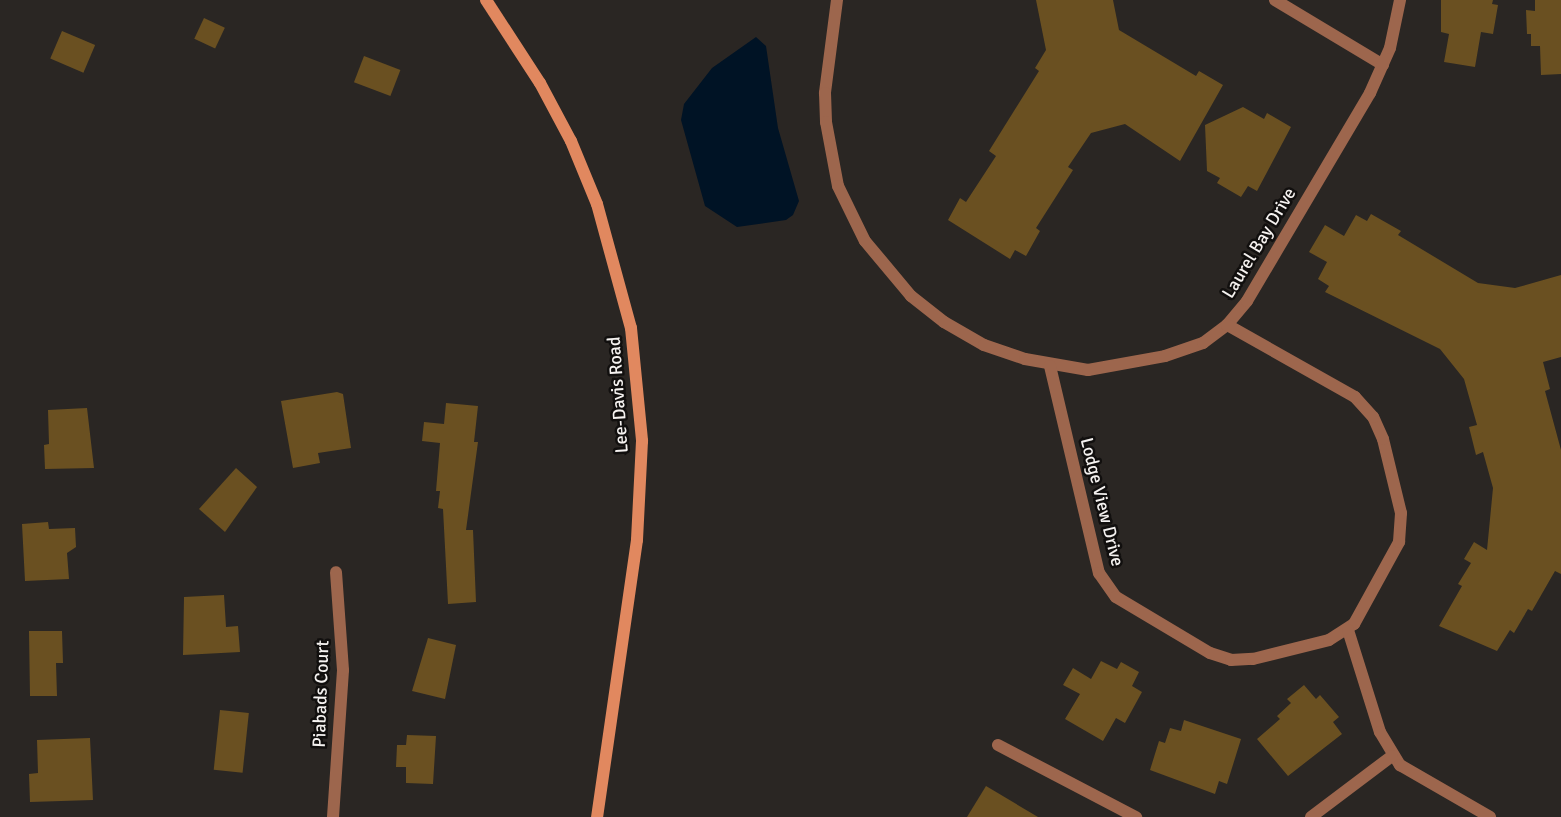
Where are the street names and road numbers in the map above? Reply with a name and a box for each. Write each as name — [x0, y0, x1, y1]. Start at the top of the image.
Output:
street label: Laurel Bay Drive — [1218, 184, 1300, 302]
street label: Lee-Davis Road — [603, 336, 633, 454]
street label: Lodge View Drive — [1076, 436, 1128, 568]
street label: Piabads Court — [308, 640, 334, 748]

